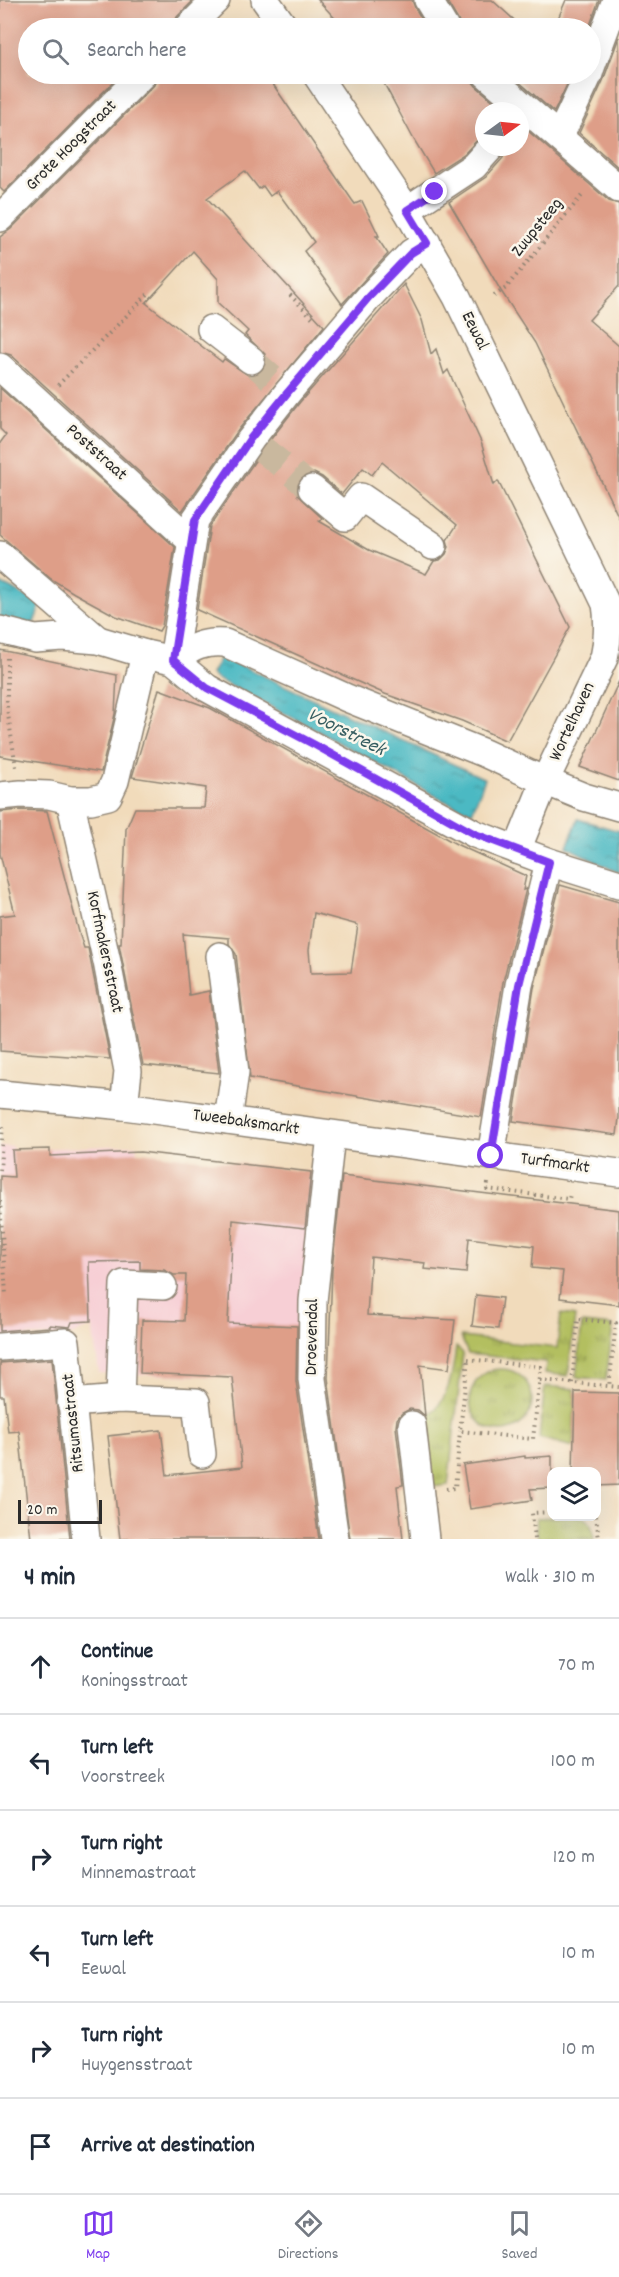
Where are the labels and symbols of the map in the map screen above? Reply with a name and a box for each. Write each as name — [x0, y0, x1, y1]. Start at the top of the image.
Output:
street label: Grote Hoogstraat — [21, 94, 124, 197]
north arrow — [475, 102, 529, 156]
route end — [421, 178, 447, 204]
street label: Zuupsteeg — [506, 193, 570, 263]
street label: Eewal — [454, 307, 494, 355]
street label: Poststraat — [60, 419, 132, 488]
street label: Wortelhaven — [544, 679, 602, 765]
water label: Voorstreek — [302, 701, 391, 765]
street label: Korfmakersstraat — [79, 889, 129, 1016]
street label: Tweebaksmarkt — [191, 1103, 301, 1143]
route start — [477, 1142, 503, 1168]
street label: Turfmarkt — [519, 1147, 591, 1181]
street label: Droevendal — [300, 1298, 326, 1376]
street label: Ritsumastraat — [56, 1372, 92, 1474]
scale bar — [18, 1497, 102, 1524]

